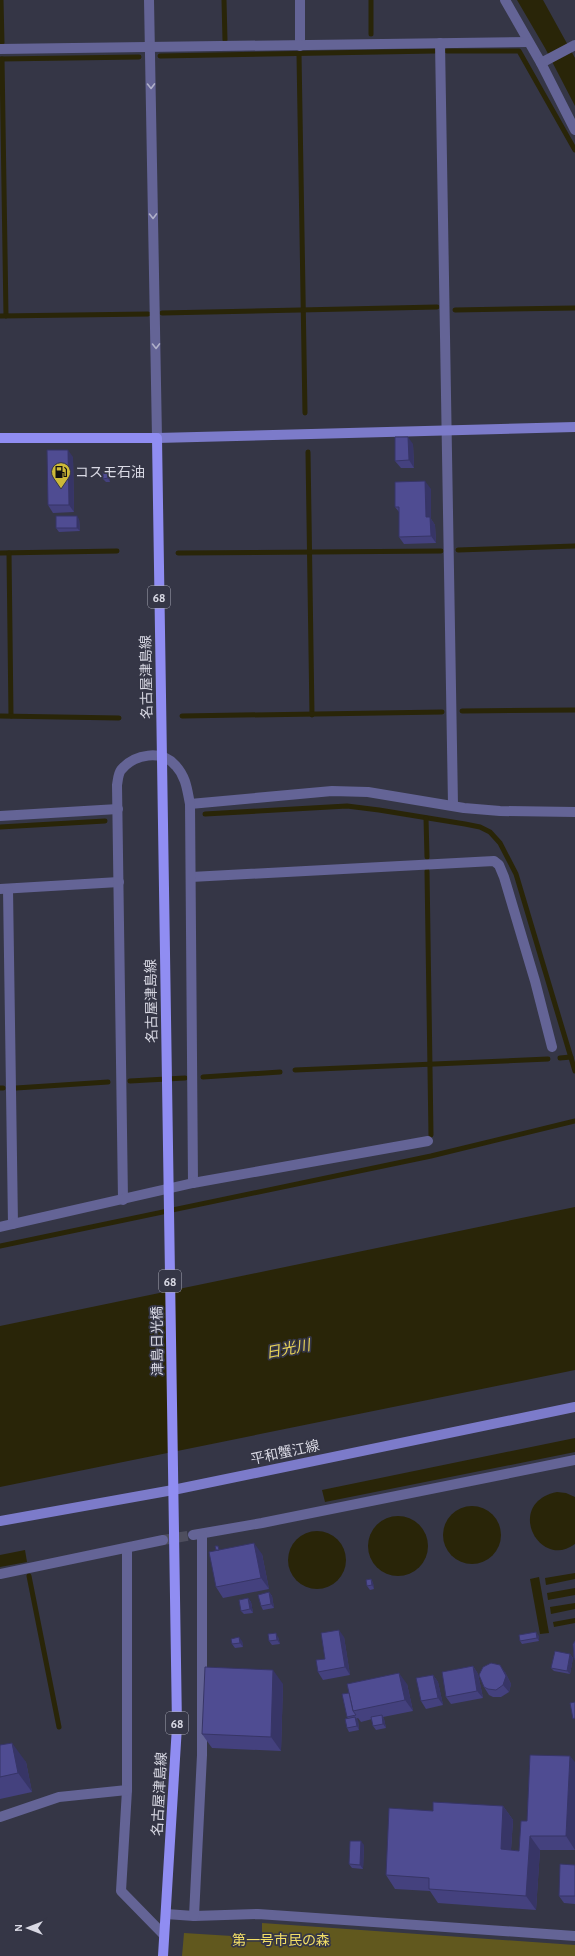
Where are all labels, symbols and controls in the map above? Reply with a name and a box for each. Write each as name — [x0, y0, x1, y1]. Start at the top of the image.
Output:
one-way arrow — [147, 83, 155, 89]
one-way arrow — [149, 213, 158, 219]
one-way arrow — [152, 343, 160, 349]
fuel station icon: コスモ石油 — [50, 461, 72, 489]
place label: コスモ石油 — [75, 465, 145, 480]
road number: 68 — [148, 586, 170, 608]
street label: 名古屋津島線 — [138, 635, 155, 719]
street label: 名古屋津島線 — [143, 959, 160, 1043]
road number: 68 — [159, 1270, 181, 1292]
street label: 津島日光橋 — [149, 1306, 166, 1376]
water label: 日光川 — [264, 1336, 314, 1361]
street label: 平和蟹江線 — [249, 1438, 321, 1467]
road number: 68 — [166, 1712, 188, 1734]
street label: 名古屋津島線 — [150, 1752, 169, 1836]
north arrow — [8, 1908, 48, 1948]
text: N — [13, 1924, 24, 1932]
park label: 第一号市民の森 — [232, 1932, 330, 1948]

